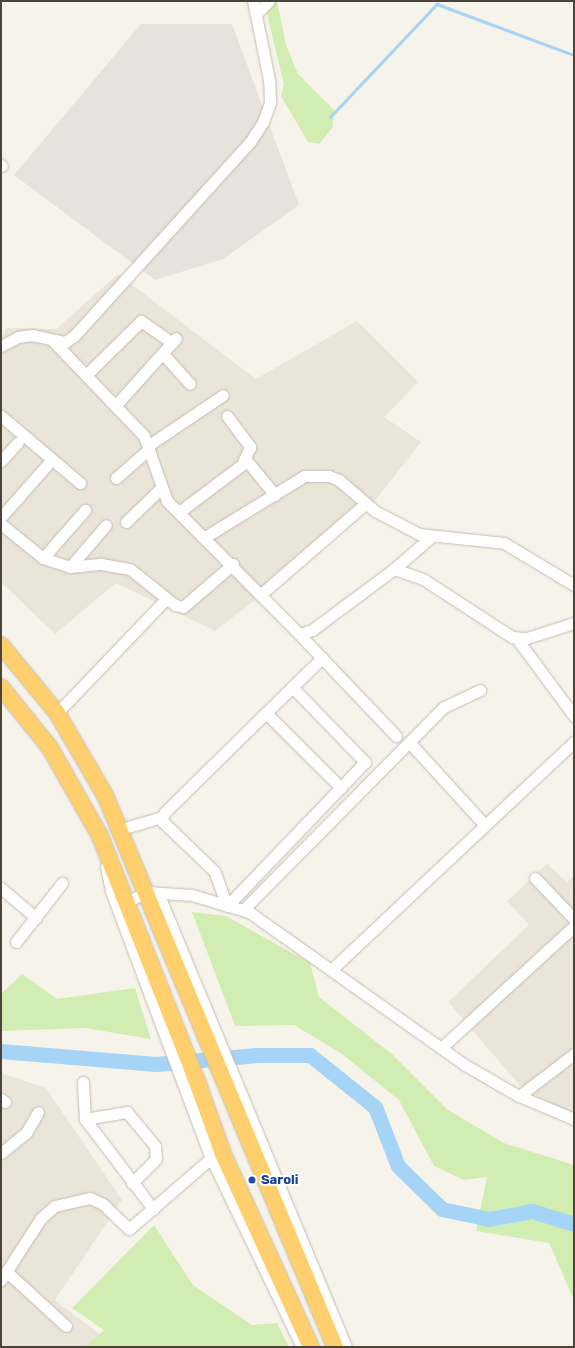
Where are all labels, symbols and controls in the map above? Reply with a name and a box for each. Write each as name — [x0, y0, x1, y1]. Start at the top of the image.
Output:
place label: Saroli — [261, 1172, 299, 1188]
marker: Saroli — [246, 1174, 258, 1186]

